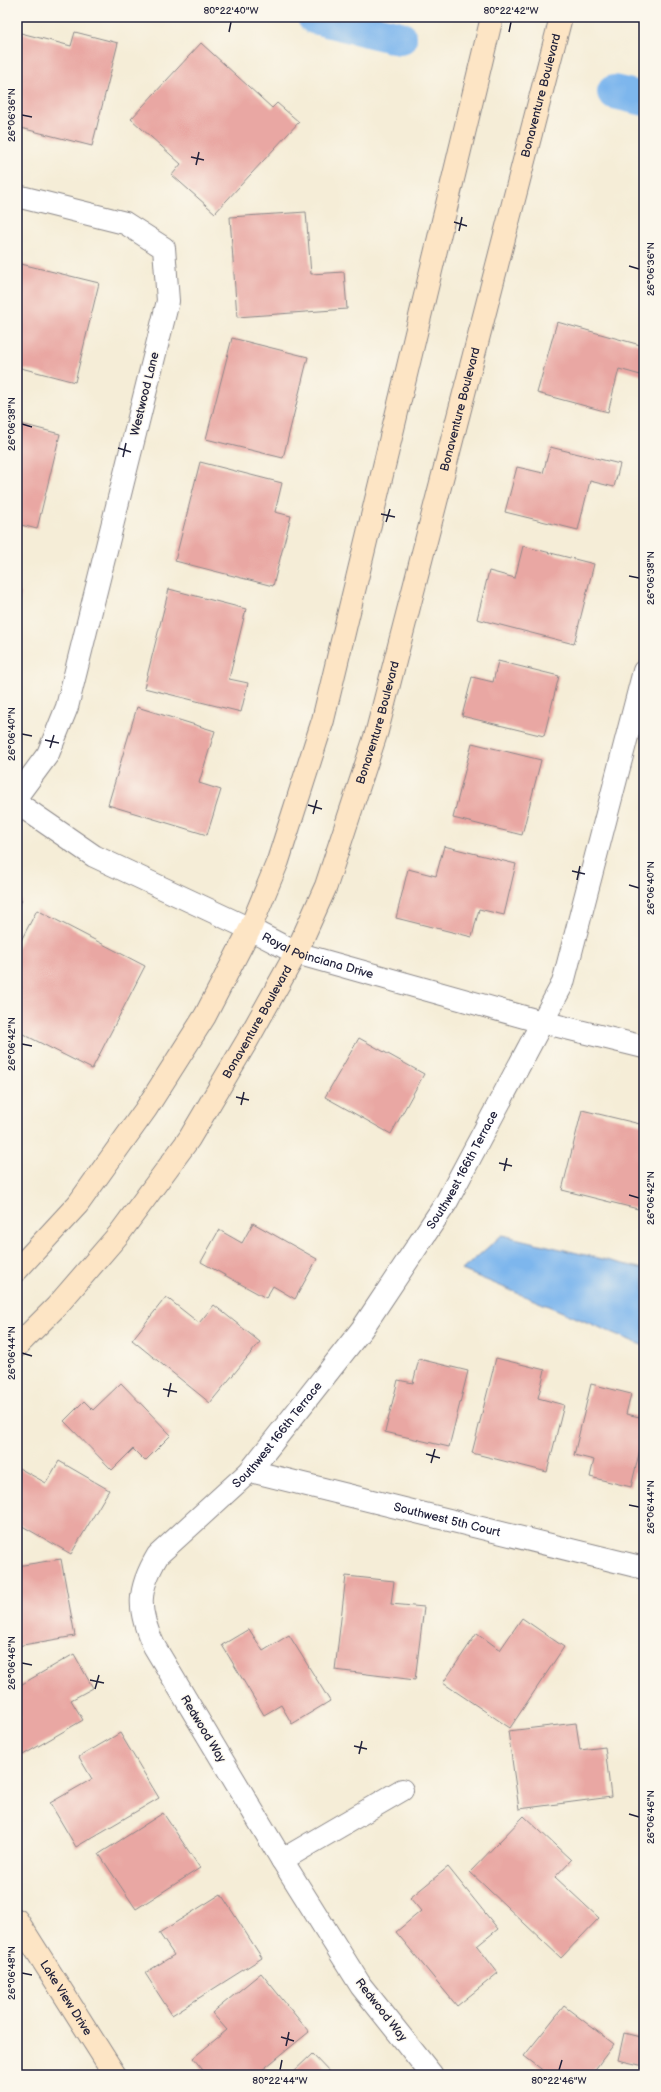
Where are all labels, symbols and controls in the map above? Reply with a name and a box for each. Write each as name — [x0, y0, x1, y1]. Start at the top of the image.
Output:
text: 80°22'40"W — [203, 5, 259, 17]
text: 80°22'42"W — [483, 5, 539, 17]
street label: Bonaventure Boulevard — [518, 32, 564, 159]
text: 26°06'36"N — [6, 88, 18, 142]
text: 26°06'36"N — [645, 242, 657, 296]
street label: Bonaventure Boulevard — [437, 345, 483, 473]
street label: Westwood Lane — [127, 350, 163, 438]
text: 26°06'38"N — [6, 397, 18, 451]
text: 26°06'38"N — [645, 551, 657, 605]
street label: Bonaventure Boulevard — [352, 659, 402, 786]
text: 26°06'40"N — [6, 707, 18, 761]
text: 26°06'40"N — [645, 861, 657, 915]
street label: Royal Poinciana Drive — [259, 929, 375, 982]
street label: Bonaventure Boulevard — [219, 963, 295, 1081]
text: 26°06'42"N — [6, 1017, 18, 1071]
street label: Southwest 166th Terrace — [423, 1108, 501, 1232]
text: 26°06'42"N — [645, 1171, 657, 1225]
text: 26°06'44"N — [6, 1326, 18, 1380]
street label: Southwest 166th Terrace — [229, 1379, 325, 1491]
text: 26°06'44"N — [645, 1480, 657, 1534]
street label: Southwest 5th Court — [392, 1499, 502, 1540]
text: 26°06'46"N — [6, 1636, 18, 1690]
street label: Redwood Way — [177, 1693, 229, 1766]
text: 26°06'46"N — [645, 1790, 657, 1844]
text: 26°06'48"N — [6, 1946, 18, 2000]
street label: Lake View Drive — [37, 1957, 95, 2038]
street label: Redwood Way — [352, 1976, 411, 2045]
text: 80°22'44"W — [252, 2075, 308, 2087]
text: 80°22'46"W — [531, 2075, 587, 2087]

